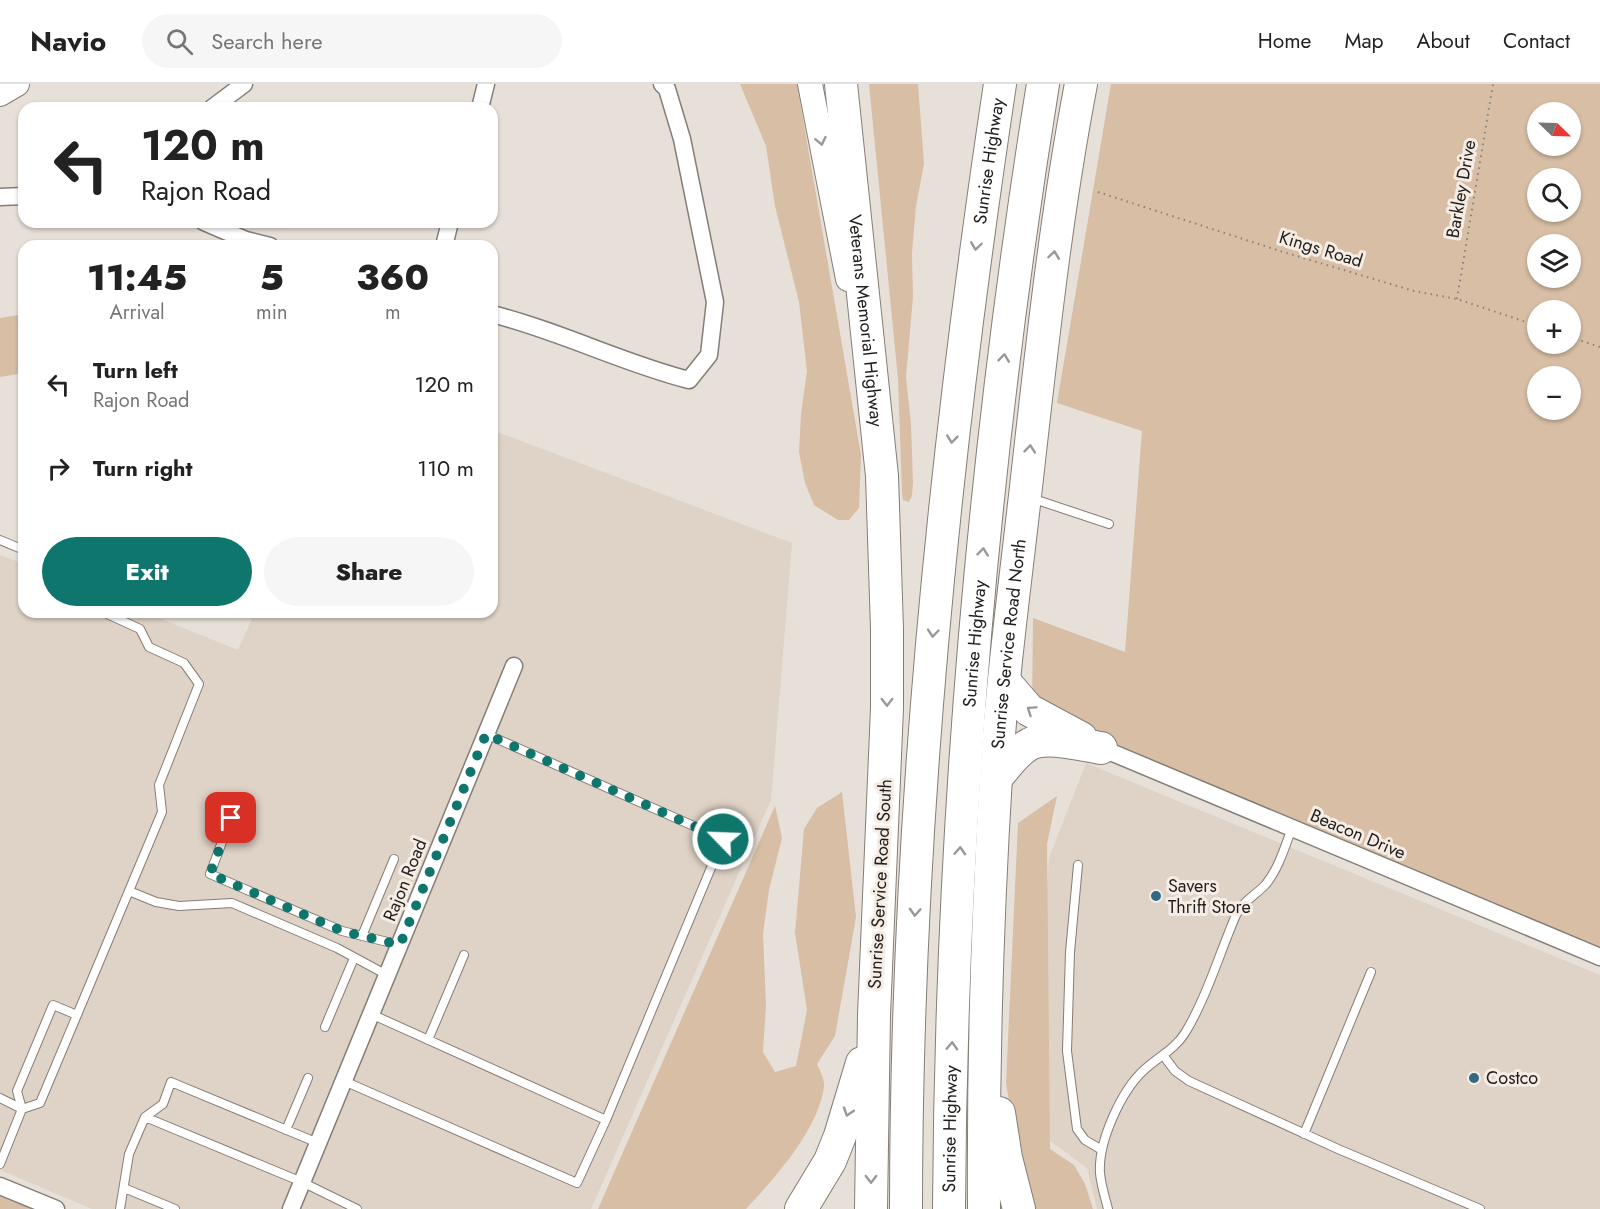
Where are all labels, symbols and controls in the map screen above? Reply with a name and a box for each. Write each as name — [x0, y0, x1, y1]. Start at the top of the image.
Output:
search box — [142, 14, 562, 68]
text: Navio — [30, 21, 106, 62]
icon: search — [163, 25, 196, 58]
text: Search here — [211, 25, 322, 57]
text: Home — [1258, 26, 1311, 56]
text: Map — [1344, 26, 1384, 56]
text: About — [1417, 26, 1470, 56]
text: Contact — [1503, 26, 1570, 56]
street label: Sunrise Highway — [967, 96, 1011, 226]
north arrow — [1527, 102, 1581, 156]
map controls — [1527, 102, 1581, 420]
text: 120 m — [141, 115, 265, 176]
icon: left — [42, 126, 120, 204]
one-way arrow — [814, 136, 827, 146]
street label: Barkley Drive — [1440, 138, 1482, 240]
button: search — [1527, 168, 1581, 222]
text: Rajon Road — [141, 171, 271, 210]
street label: Veterans Memorial Highway — [842, 213, 890, 428]
street label: Kings Road — [1276, 224, 1366, 274]
button: layers — [1527, 234, 1581, 288]
one-way arrow — [970, 241, 982, 250]
one-way arrow — [1048, 250, 1060, 260]
text: 11:45 — [87, 251, 187, 303]
text: 5 — [260, 251, 284, 303]
text: 360 — [356, 251, 429, 303]
text: Arrival — [109, 298, 165, 327]
text: min — [256, 298, 287, 327]
text: m — [385, 298, 401, 327]
button: + — [1527, 300, 1581, 354]
one-way arrow — [997, 353, 1010, 362]
text: Turn left — [93, 354, 178, 386]
button: − — [1527, 366, 1581, 420]
icon: left — [42, 368, 75, 401]
text: 120 m — [415, 368, 474, 400]
text: Rajon Road — [93, 386, 189, 415]
one-way arrow — [946, 435, 959, 444]
one-way arrow — [1024, 444, 1036, 453]
icon: right — [42, 452, 75, 485]
text: Turn right — [93, 452, 193, 484]
text: 110 m — [417, 452, 474, 484]
button: Exit — [42, 537, 252, 606]
button: Share — [264, 537, 474, 606]
street label: Sunrise Service Road North — [985, 537, 1033, 750]
one-way arrow — [976, 547, 989, 556]
street label: Sunrise Highway — [956, 579, 993, 708]
one-way arrow — [927, 629, 940, 638]
one-way arrow — [881, 697, 893, 706]
one-way arrow — [1027, 706, 1038, 717]
street label: Sunrise Service Road South — [862, 778, 898, 990]
pin — [205, 792, 256, 843]
icon: arrive — [214, 801, 247, 834]
street label: Beacon Drive — [1306, 802, 1410, 866]
position arrow — [691, 807, 755, 871]
street label: Rajon Road — [377, 835, 433, 925]
one-way arrow — [954, 846, 967, 855]
place label: Savers Thrift Store — [1168, 873, 1251, 920]
marker: Savers Thrift Store — [1149, 889, 1163, 903]
one-way arrow — [908, 907, 921, 916]
one-way arrow — [945, 1041, 958, 1050]
street label: Sunrise Highway — [936, 1065, 964, 1193]
place label: Costco — [1486, 1065, 1538, 1091]
marker: Costco — [1467, 1071, 1481, 1085]
one-way arrow — [842, 1106, 855, 1117]
one-way arrow — [865, 1174, 877, 1183]

